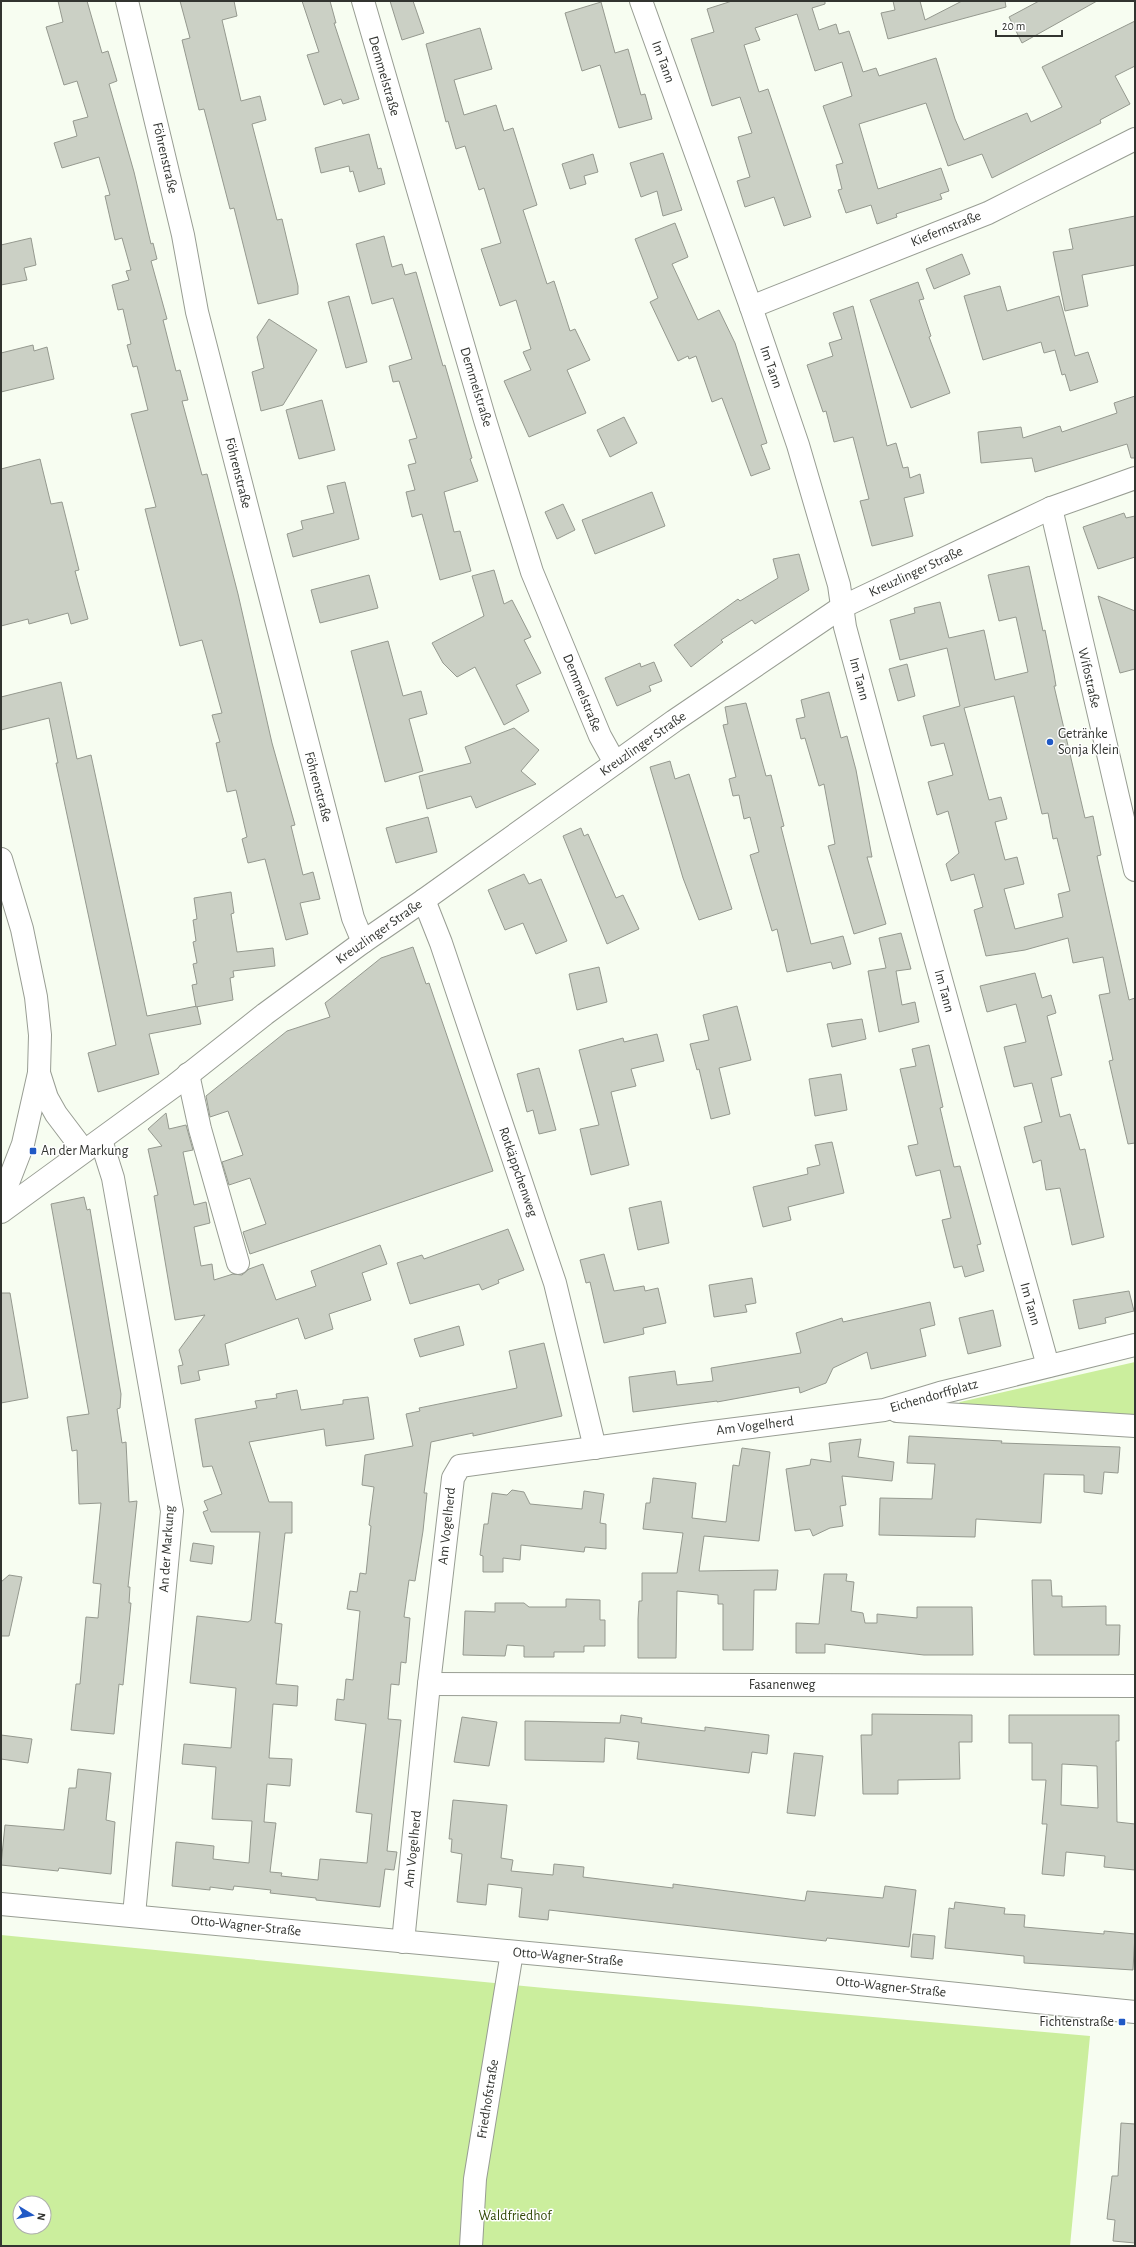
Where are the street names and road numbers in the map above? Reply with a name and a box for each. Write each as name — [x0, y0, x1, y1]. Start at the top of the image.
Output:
street label: Demmelstraße — [366, 34, 402, 118]
street label: Im Tann — [649, 39, 677, 85]
street label: Föhrenstraße — [150, 121, 180, 195]
street label: Kiefernstraße — [909, 209, 983, 249]
street label: Im Tann — [757, 344, 785, 390]
street label: Demmelstraße — [457, 346, 495, 428]
street label: Föhrenstraße — [222, 436, 254, 510]
street label: Kreuzlinger Straße — [867, 544, 965, 600]
street label: Wifostraße — [1075, 646, 1103, 710]
street label: Demmelstraße — [560, 652, 604, 734]
street label: Im Tann — [847, 656, 871, 702]
street label: Kreuzlinger Straße — [597, 709, 689, 779]
street label: Föhrenstraße — [302, 750, 334, 824]
street label: Kreuzlinger Straße — [333, 897, 425, 967]
street label: Im Tann — [932, 968, 956, 1014]
street label: Rotkäppchenweg — [496, 1125, 540, 1219]
street label: Im Tann — [1017, 1281, 1043, 1327]
street label: Eichendorffplatz — [888, 1377, 980, 1415]
street label: Am Vogelherd — [716, 1414, 794, 1438]
street label: Am Vogelherd — [436, 1487, 458, 1565]
street label: An der Markung — [157, 1505, 177, 1593]
street label: Fasanenweg — [749, 1678, 816, 1692]
street label: Am Vogelherd — [402, 1810, 424, 1888]
street label: Otto-Wagner-Straße — [190, 1913, 302, 1939]
street label: Otto-Wagner-Straße — [512, 1945, 624, 1969]
street label: Otto-Wagner-Straße — [835, 1974, 947, 2000]
street label: Friedhofstraße — [475, 2058, 501, 2140]

